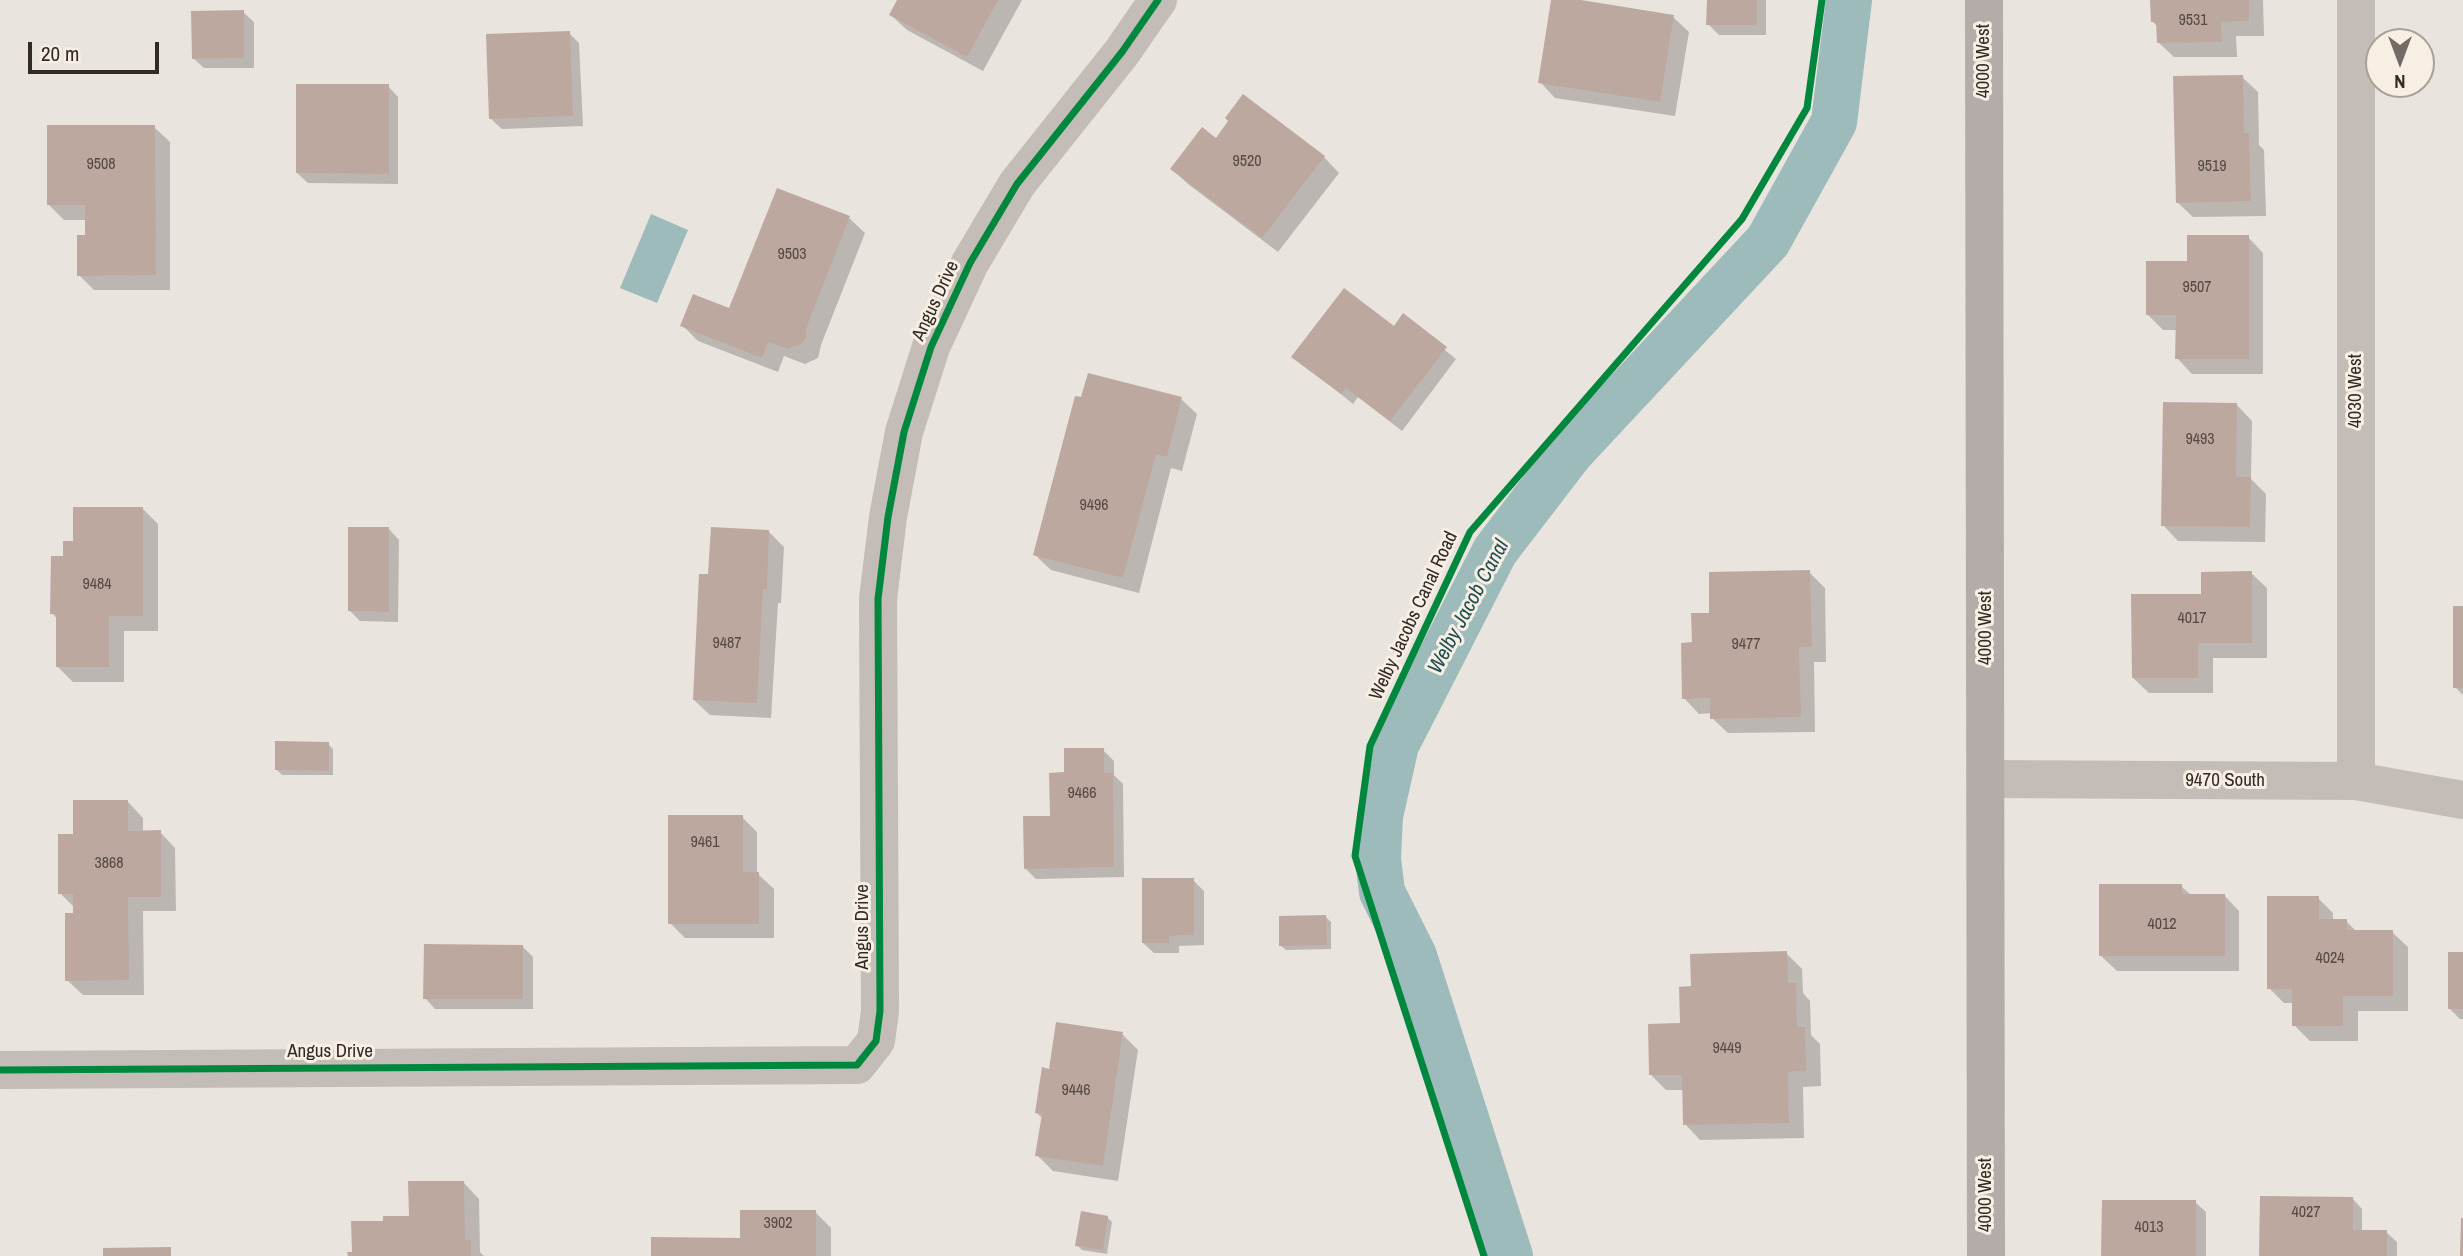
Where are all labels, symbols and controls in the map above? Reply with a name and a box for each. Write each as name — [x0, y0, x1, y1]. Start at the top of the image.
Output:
house number: 9531 — [2178, 11, 2208, 31]
street label: 4000 West — [1973, 24, 1995, 98]
scale bar — [32, 28, 163, 72]
north arrow — [2365, 28, 2435, 98]
text: 20 m — [41, 39, 79, 68]
text: N — [2394, 69, 2406, 95]
house number: 9520 — [1232, 152, 1262, 172]
house number: 9508 — [86, 155, 116, 175]
house number: 9519 — [2197, 157, 2227, 177]
house number: 9503 — [777, 245, 807, 265]
street label: Angus Drive — [908, 257, 964, 345]
house number: 9507 — [2182, 278, 2212, 298]
street label: 4030 West — [2345, 354, 2367, 428]
house number: 9493 — [2185, 430, 2215, 450]
house number: 9496 — [1079, 496, 1109, 516]
street label: Welby Jacobs Canal Road — [1365, 528, 1463, 704]
water label: Welby Jacob Canal — [1423, 536, 1515, 678]
house number: 9484 — [82, 575, 112, 595]
street label: 4000 West — [1975, 591, 1997, 665]
house number: 4017 — [2177, 609, 2207, 629]
house number: 9487 — [712, 634, 742, 654]
house number: 9477 — [1731, 635, 1761, 655]
street label: 9470 South — [2185, 770, 2265, 792]
house number: 9466 — [1067, 784, 1097, 804]
house number: 9461 — [690, 833, 720, 853]
house number: 3868 — [94, 854, 124, 874]
street label: Angus Drive — [852, 884, 874, 970]
house number: 4012 — [2147, 915, 2177, 935]
house number: 4024 — [2315, 949, 2345, 969]
house number: 9449 — [1712, 1039, 1742, 1059]
street label: Angus Drive — [287, 1041, 373, 1063]
house number: 9446 — [1061, 1081, 1091, 1101]
street label: 4000 West — [1975, 1158, 1997, 1232]
house number: 4027 — [2291, 1203, 2321, 1223]
house number: 3902 — [763, 1214, 793, 1234]
house number: 4013 — [2134, 1218, 2164, 1238]

